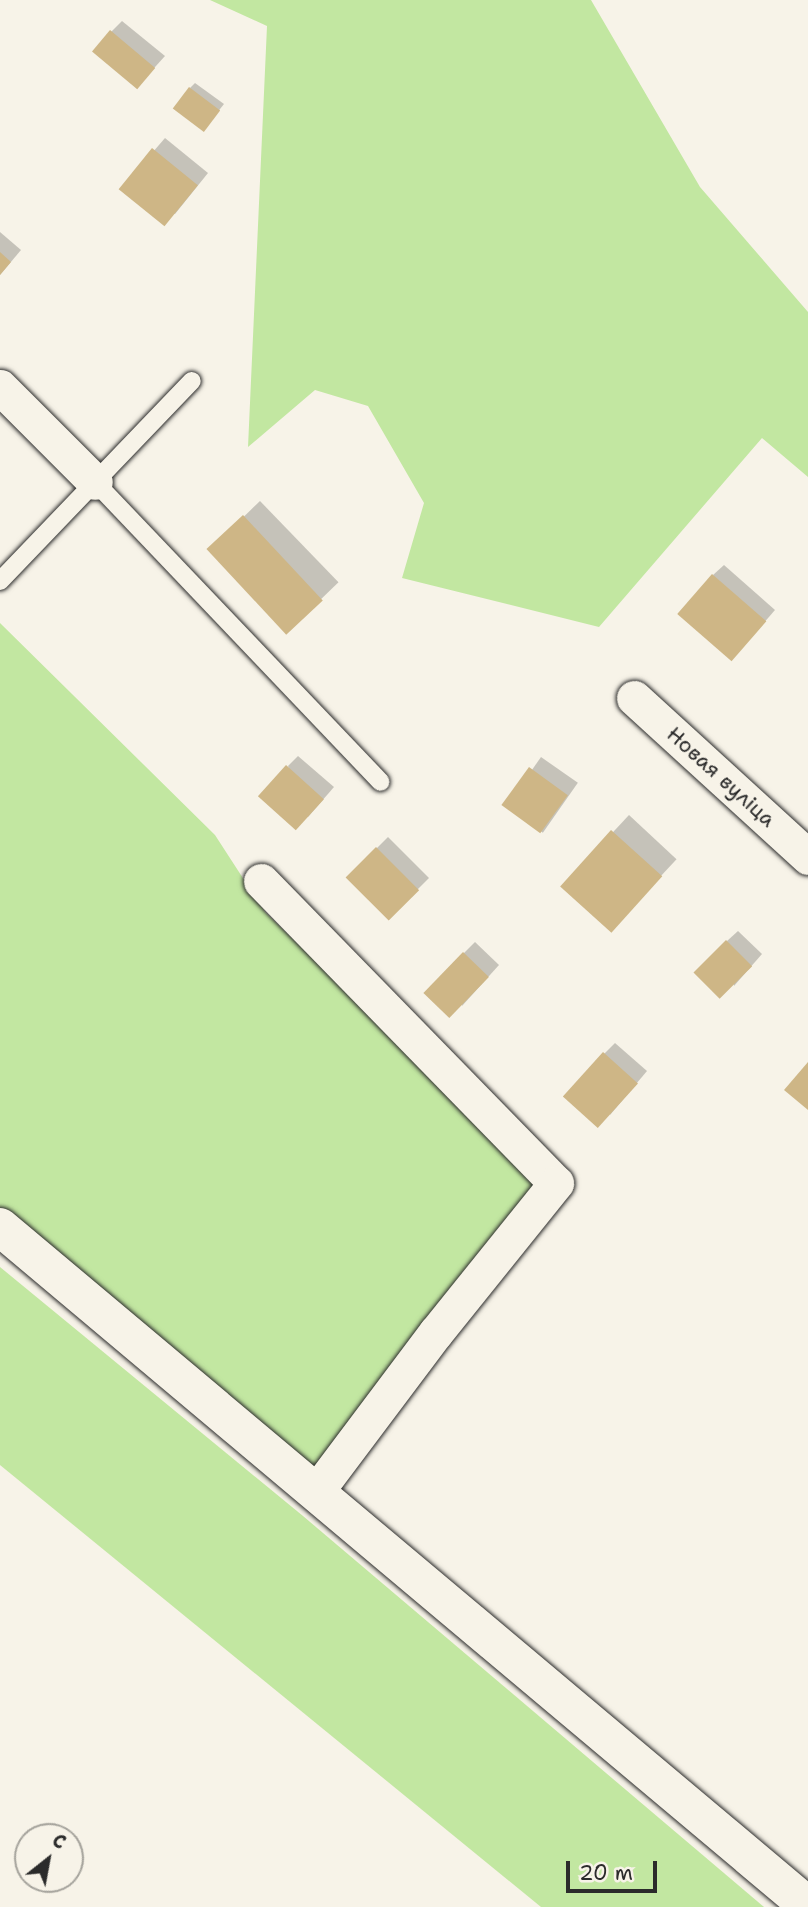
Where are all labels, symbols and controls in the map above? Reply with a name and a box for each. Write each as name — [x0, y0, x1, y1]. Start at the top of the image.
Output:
street label: Новая вуліца — [662, 722, 780, 832]
north arrow — [14, 1823, 84, 1893]
text: С — [48, 1828, 70, 1855]
scale bar — [570, 1848, 661, 1892]
text: 20 m — [579, 1859, 633, 1887]

